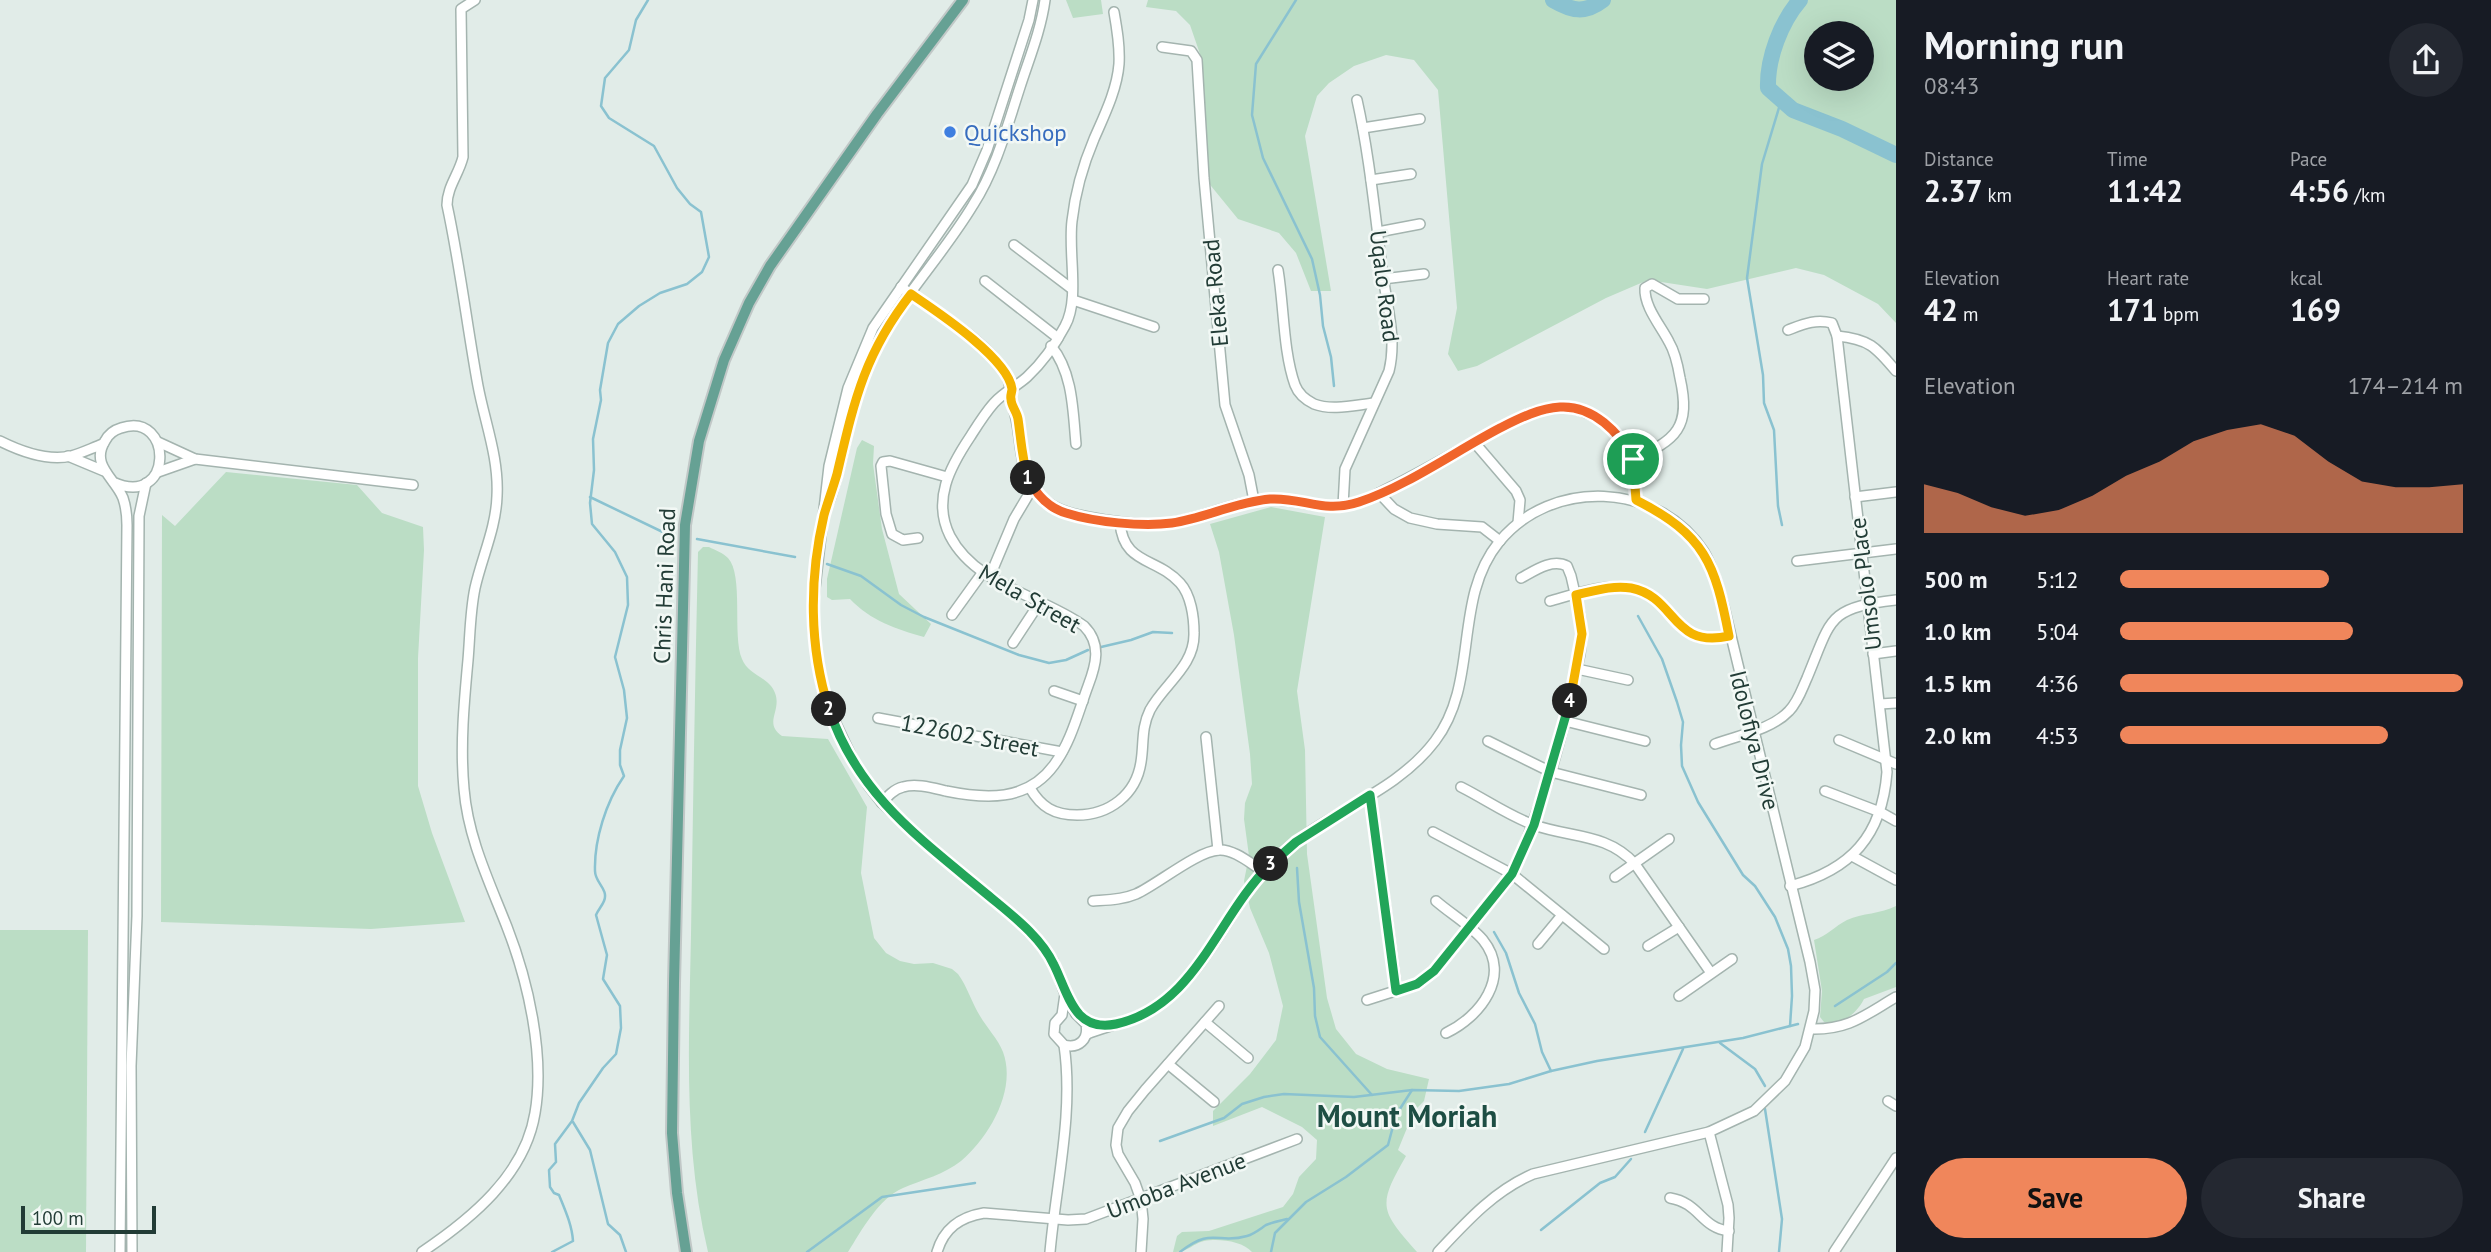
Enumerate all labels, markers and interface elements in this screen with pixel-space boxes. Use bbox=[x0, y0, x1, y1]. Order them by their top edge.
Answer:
text: Morning run bbox=[1924, 20, 2124, 69]
map controls bbox=[1804, 21, 1874, 91]
button: layers bbox=[1804, 21, 1874, 91]
button: share bbox=[2389, 23, 2463, 97]
text: 08:43 bbox=[1924, 71, 1979, 100]
place label: Quickshop bbox=[964, 118, 1067, 147]
marker: Quickshop bbox=[942, 124, 958, 140]
text: Distance bbox=[1924, 147, 1994, 171]
text: Time bbox=[2107, 147, 2148, 171]
text: Pace bbox=[2290, 147, 2327, 171]
text: 2.37 bbox=[1924, 171, 1982, 210]
text: 11:42 bbox=[2107, 171, 2183, 210]
text: 4:56 bbox=[2290, 171, 2349, 210]
text: km bbox=[1982, 183, 2012, 207]
text: /km bbox=[2349, 183, 2385, 207]
street label: Uqalo Road bbox=[1364, 228, 1406, 344]
street label: Eleka Road bbox=[1196, 238, 1234, 348]
text: Elevation bbox=[1924, 266, 2000, 290]
text: Heart rate bbox=[2107, 266, 2189, 290]
text: kcal bbox=[2290, 266, 2322, 290]
text: 42 bbox=[1924, 290, 1958, 329]
text: 171 bbox=[2107, 290, 2158, 329]
text: 169 bbox=[2290, 290, 2341, 329]
text: m bbox=[1958, 302, 1979, 326]
text: bpm bbox=[2158, 302, 2199, 326]
text: Elevation bbox=[1924, 371, 2016, 400]
text: 174–214 m bbox=[2348, 371, 2463, 400]
pin bbox=[1603, 429, 1663, 489]
icon: arrive bbox=[1614, 440, 1652, 478]
pin: 1 bbox=[1010, 461, 1046, 496]
text: 1 bbox=[1022, 465, 1033, 489]
street label: Chris Hani Road bbox=[647, 508, 681, 664]
street label: Umsolo Place bbox=[1842, 516, 1888, 652]
street label: Mela Street bbox=[974, 557, 1086, 639]
text: 500 m bbox=[1924, 565, 1987, 594]
text: 5:12 bbox=[2036, 565, 2079, 594]
text: 1.0 km bbox=[1924, 617, 1991, 646]
text: 5:04 bbox=[2036, 617, 2079, 646]
street label: Idolofiya Drive bbox=[1724, 667, 1786, 813]
text: 1.5 km bbox=[1924, 669, 1991, 698]
text: 4:36 bbox=[2036, 669, 2079, 698]
pin: 4 bbox=[1552, 684, 1588, 718]
text: 4 bbox=[1564, 688, 1575, 712]
pin: 2 bbox=[812, 692, 846, 726]
text: 2 bbox=[823, 696, 834, 720]
street label: 122602 Street bbox=[898, 707, 1042, 763]
text: 2.0 km bbox=[1924, 721, 1991, 750]
text: 4:53 bbox=[2036, 721, 2079, 750]
pin: 3 bbox=[1254, 846, 1288, 882]
text: 3 bbox=[1265, 851, 1276, 875]
district label: Mount Moriah bbox=[1317, 1096, 1497, 1135]
street label: Umoba Avenue bbox=[1102, 1145, 1250, 1225]
button: Save bbox=[1924, 1158, 2187, 1238]
button: Share bbox=[2201, 1158, 2463, 1238]
scale bar bbox=[21, 1203, 156, 1235]
text: 100 m bbox=[32, 1206, 84, 1230]

